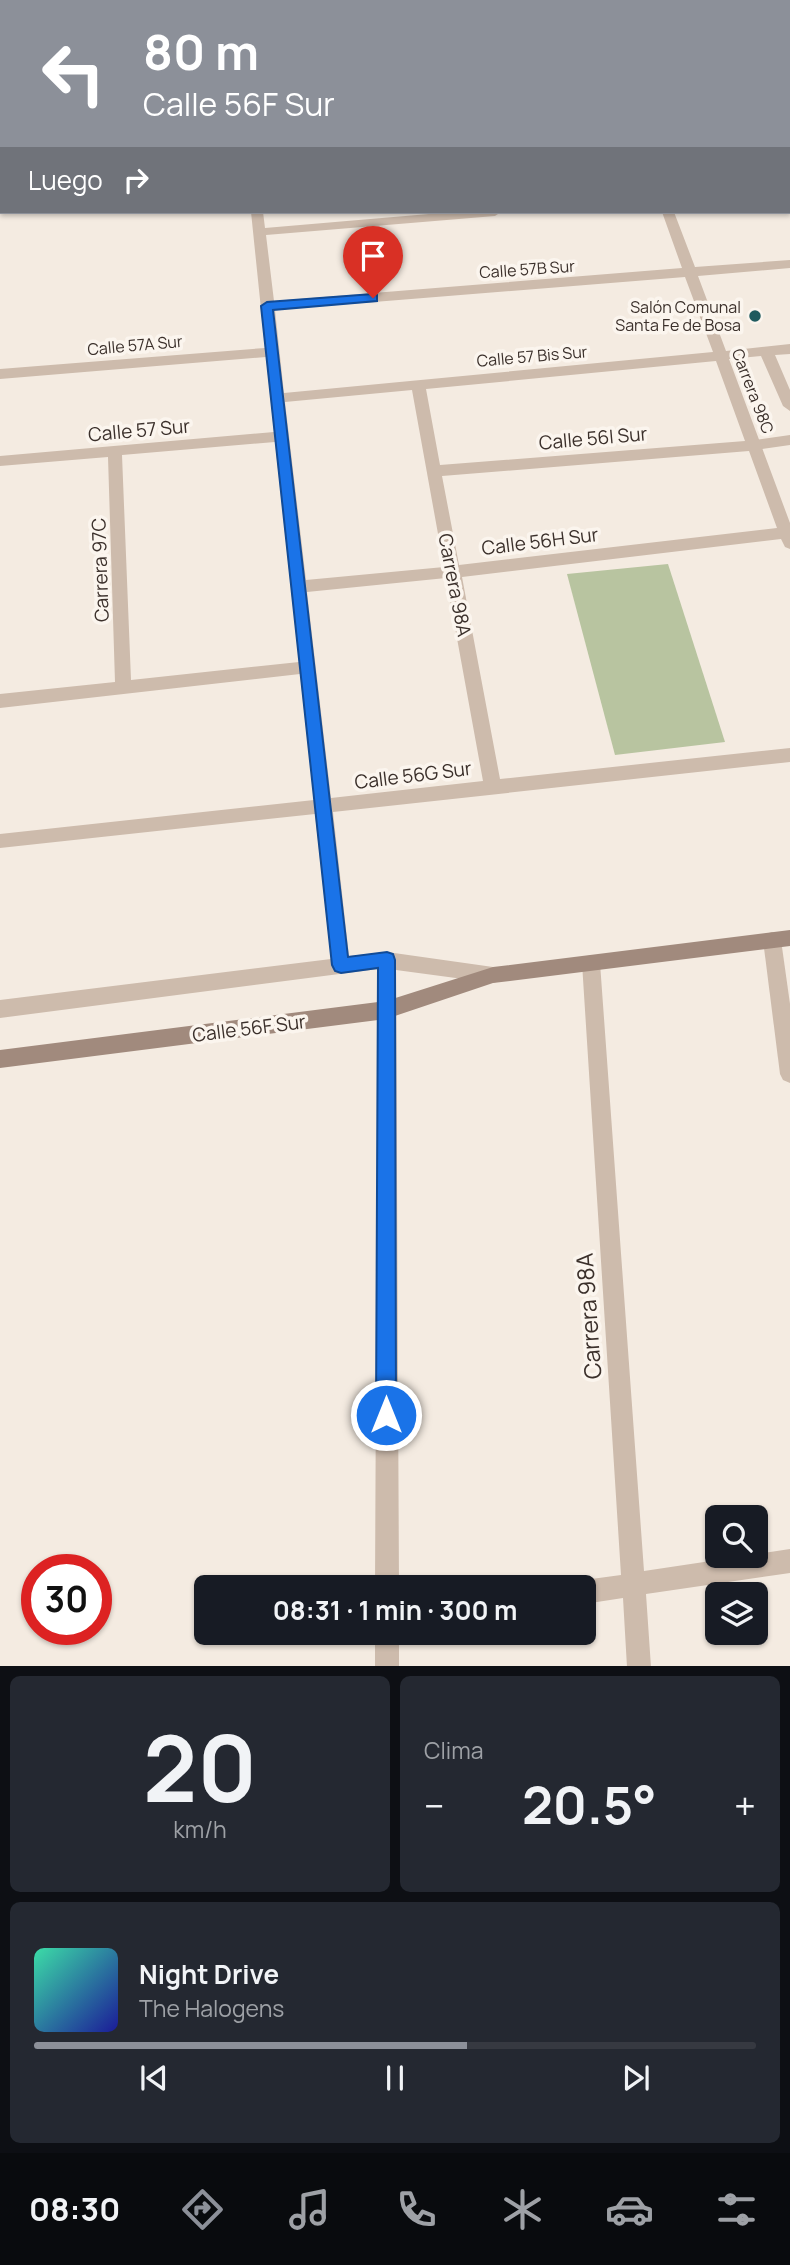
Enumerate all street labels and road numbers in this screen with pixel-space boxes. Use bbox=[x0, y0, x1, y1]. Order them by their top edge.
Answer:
street label: Calle 57B Sur bbox=[478, 255, 576, 283]
street label: Calle 57A Sur bbox=[86, 330, 184, 360]
street label: Calle 57 Bis Sur bbox=[476, 340, 589, 372]
street label: Carrera 98C bbox=[727, 345, 779, 437]
street label: Calle 57 Sur bbox=[87, 413, 191, 447]
street label: Calle 56I Sur bbox=[538, 420, 648, 456]
street label: Carrera 97C bbox=[85, 517, 115, 623]
street label: Calle 56H Sur bbox=[480, 521, 600, 561]
street label: Carrera 98A bbox=[432, 531, 478, 639]
street label: Calle 56G Sur bbox=[353, 755, 473, 795]
street label: Calle 56F Sur bbox=[191, 1008, 307, 1048]
street label: Carrera 98A bbox=[568, 1251, 608, 1380]

